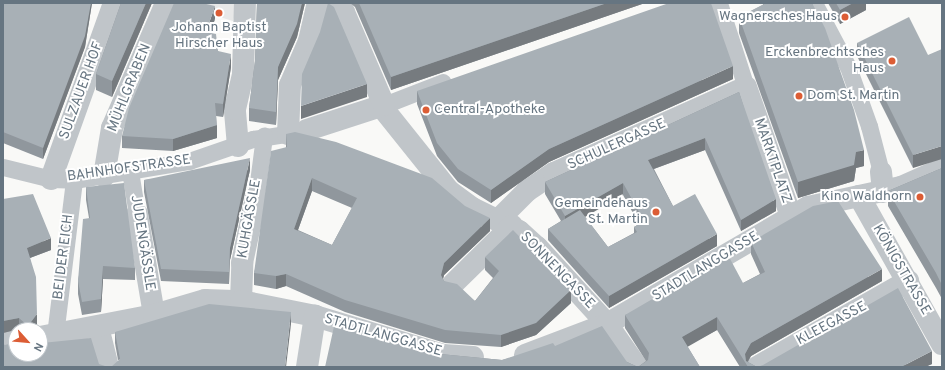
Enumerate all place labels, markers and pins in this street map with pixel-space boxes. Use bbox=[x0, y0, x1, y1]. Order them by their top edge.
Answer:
marker: Johann Baptist Hirscher Haus bbox=[214, 8, 224, 18]
place label: Wagnersches Haus bbox=[719, 9, 837, 25]
marker: Wagnersches Haus bbox=[840, 12, 850, 22]
place label: Johann Baptist Hirscher Haus bbox=[171, 20, 267, 52]
place label: Erckenbrechtsches Haus bbox=[765, 45, 884, 78]
marker: Erckenbrechtsches Haus bbox=[887, 56, 897, 66]
place label: Dom St. Martin bbox=[807, 88, 899, 104]
marker: Dom St. Martin bbox=[794, 91, 804, 101]
place label: Central-Apotheke bbox=[434, 102, 545, 118]
marker: Central-Apotheke bbox=[421, 105, 431, 115]
place label: Kino Waldhorn bbox=[821, 189, 912, 205]
marker: Kino Waldhorn bbox=[915, 192, 925, 202]
place label: Gemeindehaus St. Martin bbox=[554, 196, 648, 228]
marker: Gemeindehaus St. Martin bbox=[651, 207, 661, 217]

